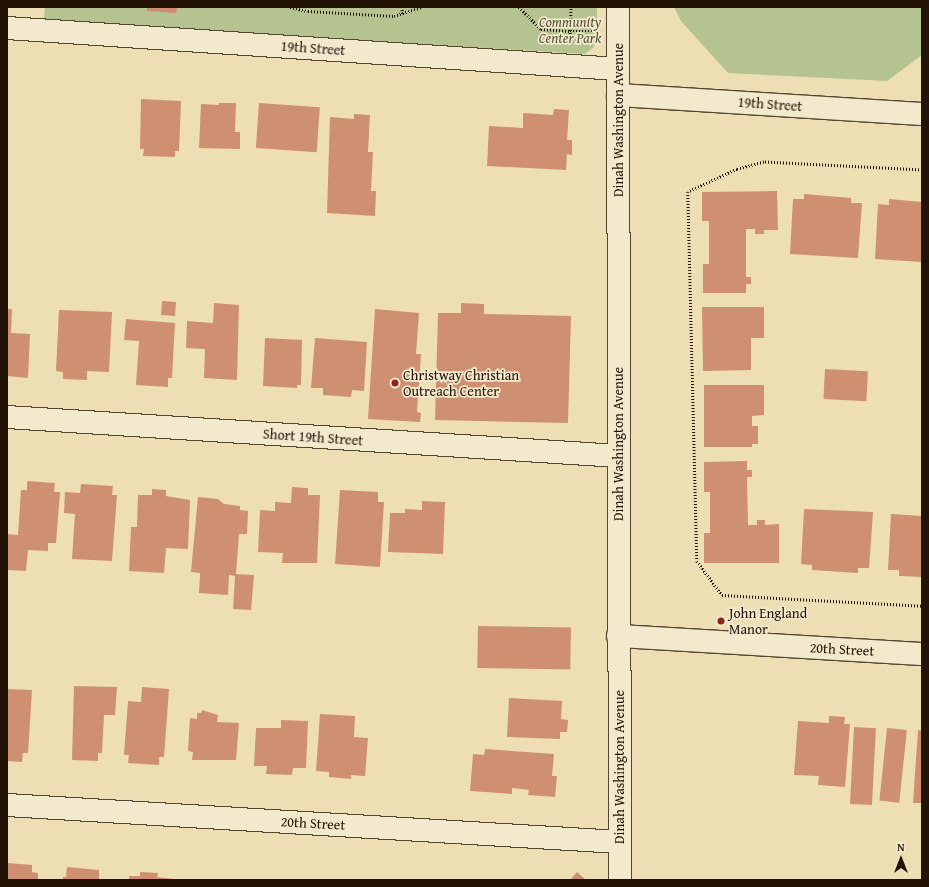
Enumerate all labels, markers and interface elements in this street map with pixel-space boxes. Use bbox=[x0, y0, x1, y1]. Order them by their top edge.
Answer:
park label: Community Center Park bbox=[539, 14, 601, 46]
street label: 19th Street bbox=[280, 37, 346, 59]
street label: Dinah Washington Avenue bbox=[610, 43, 626, 197]
street label: 19th Street bbox=[737, 93, 803, 115]
place label: Christway Christian Outreach Center bbox=[403, 367, 519, 400]
street label: Dinah Washington Avenue bbox=[610, 367, 626, 521]
marker: Christway Christian Outreach Center bbox=[390, 378, 400, 388]
street label: Short 19th Street bbox=[262, 425, 364, 449]
place label: John England Manor bbox=[729, 605, 807, 638]
marker: John England Manor bbox=[716, 616, 726, 626]
street label: 20th Street bbox=[809, 639, 875, 659]
street label: Dinah Washington Avenue bbox=[611, 690, 627, 844]
street label: 20th Street bbox=[280, 813, 346, 833]
north arrow bbox=[881, 839, 921, 879]
text: N bbox=[897, 839, 905, 855]

